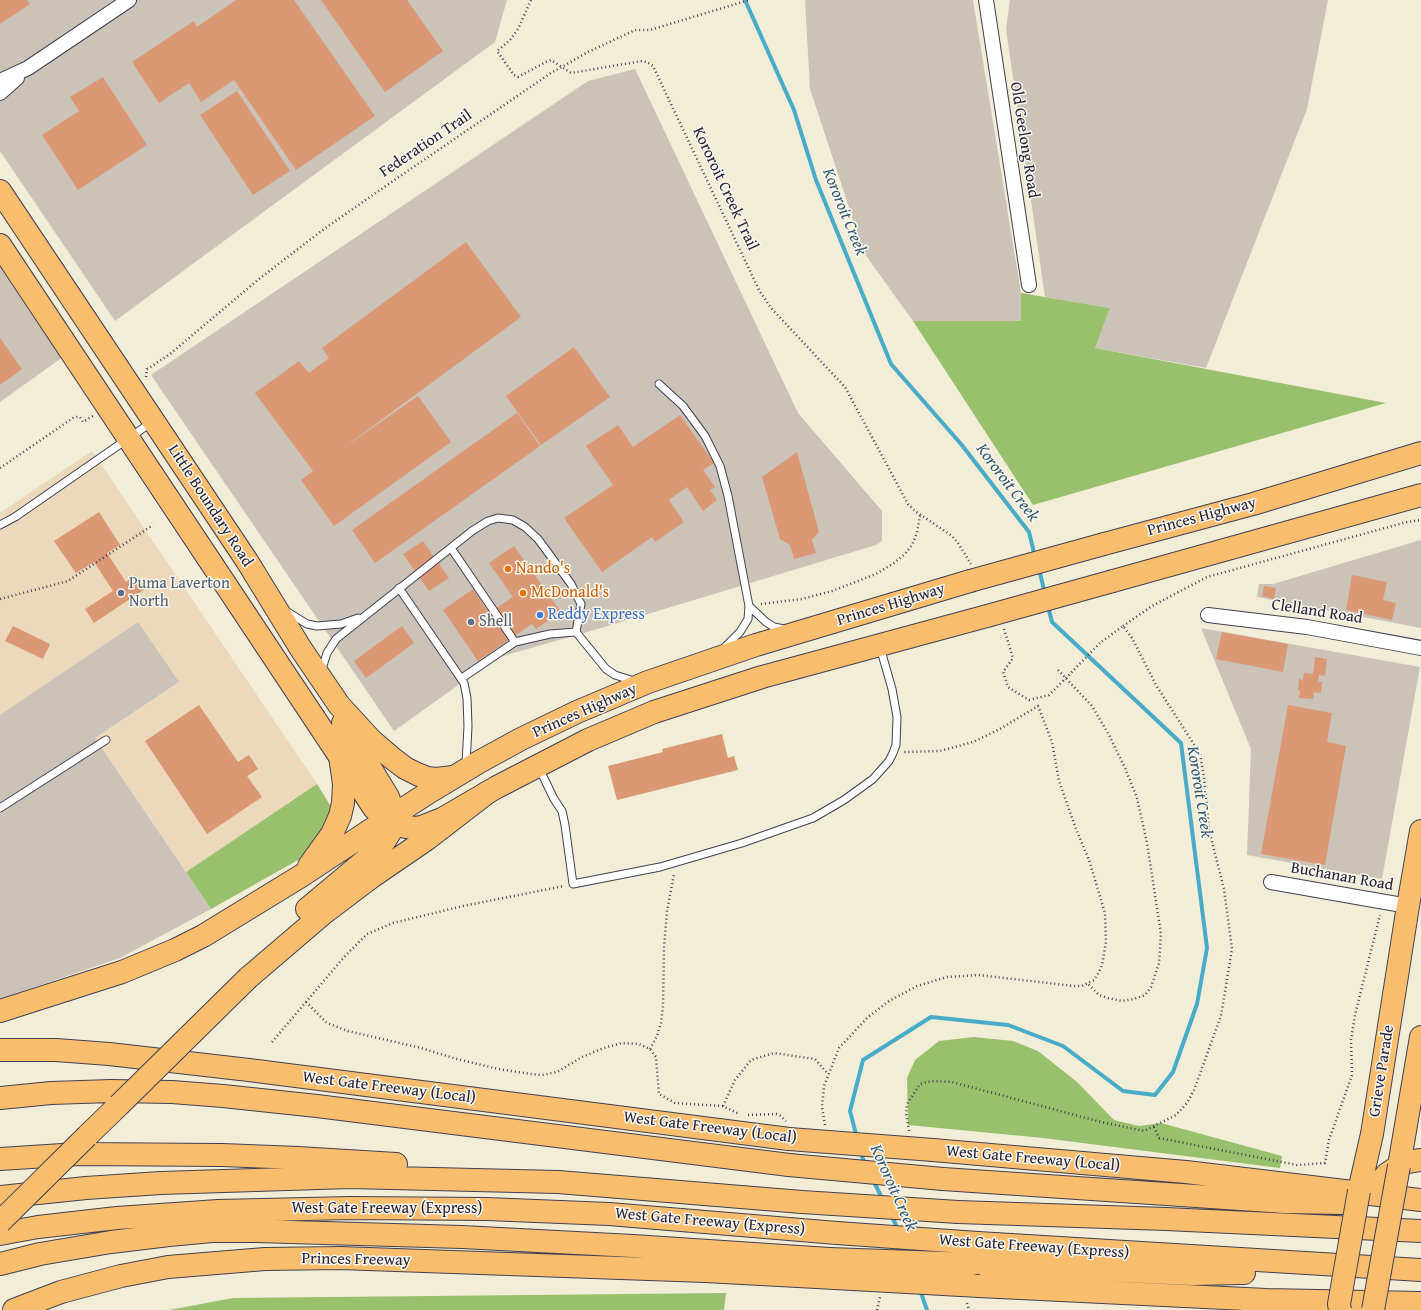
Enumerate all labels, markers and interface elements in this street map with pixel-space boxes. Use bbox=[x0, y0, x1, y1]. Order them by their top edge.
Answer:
street label: Old Geelong Road bbox=[1005, 81, 1043, 199]
street label: Federation Trail bbox=[376, 106, 476, 182]
street label: Kororoit Creek Trail bbox=[688, 124, 762, 254]
water label: Kororoit Creek bbox=[817, 165, 871, 259]
water label: Kororoit Creek bbox=[971, 440, 1043, 526]
street label: Little Boundary Road bbox=[163, 441, 257, 571]
street label: Princes Highway bbox=[1145, 493, 1259, 541]
place label: Nando's bbox=[516, 559, 570, 579]
marker: Nando's bbox=[503, 564, 513, 574]
place label: Puma Laverton North bbox=[129, 574, 230, 612]
street label: Princes Highway bbox=[835, 579, 947, 631]
place label: McDonald's bbox=[531, 583, 609, 603]
marker: Puma Laverton North bbox=[116, 588, 126, 598]
marker: McDonald's bbox=[518, 588, 528, 598]
street label: Clelland Road bbox=[1270, 595, 1364, 629]
place label: Reddy Express bbox=[548, 605, 645, 625]
marker: Reddy Express bbox=[535, 610, 545, 620]
place label: Shell bbox=[479, 612, 512, 632]
marker: Shell bbox=[466, 617, 476, 627]
street label: Princes Highway bbox=[530, 679, 640, 743]
water label: Kororoit Creek bbox=[1182, 745, 1216, 839]
street label: Buchanan Road bbox=[1289, 859, 1395, 895]
street label: Grieve Parade bbox=[1365, 1024, 1399, 1118]
street label: West Gate Freeway (Local) bbox=[301, 1068, 477, 1108]
street label: West Gate Freeway (Local) bbox=[622, 1108, 798, 1148]
water label: Kororoit Creek bbox=[865, 1142, 921, 1234]
street label: West Gate Freeway (Local) bbox=[945, 1142, 1121, 1176]
street label: West Gate Freeway (Express) bbox=[292, 1199, 482, 1219]
street label: West Gate Freeway (Express) bbox=[614, 1204, 806, 1240]
street label: West Gate Freeway (Express) bbox=[938, 1231, 1130, 1263]
street label: Princes Freeway bbox=[301, 1249, 411, 1271]

